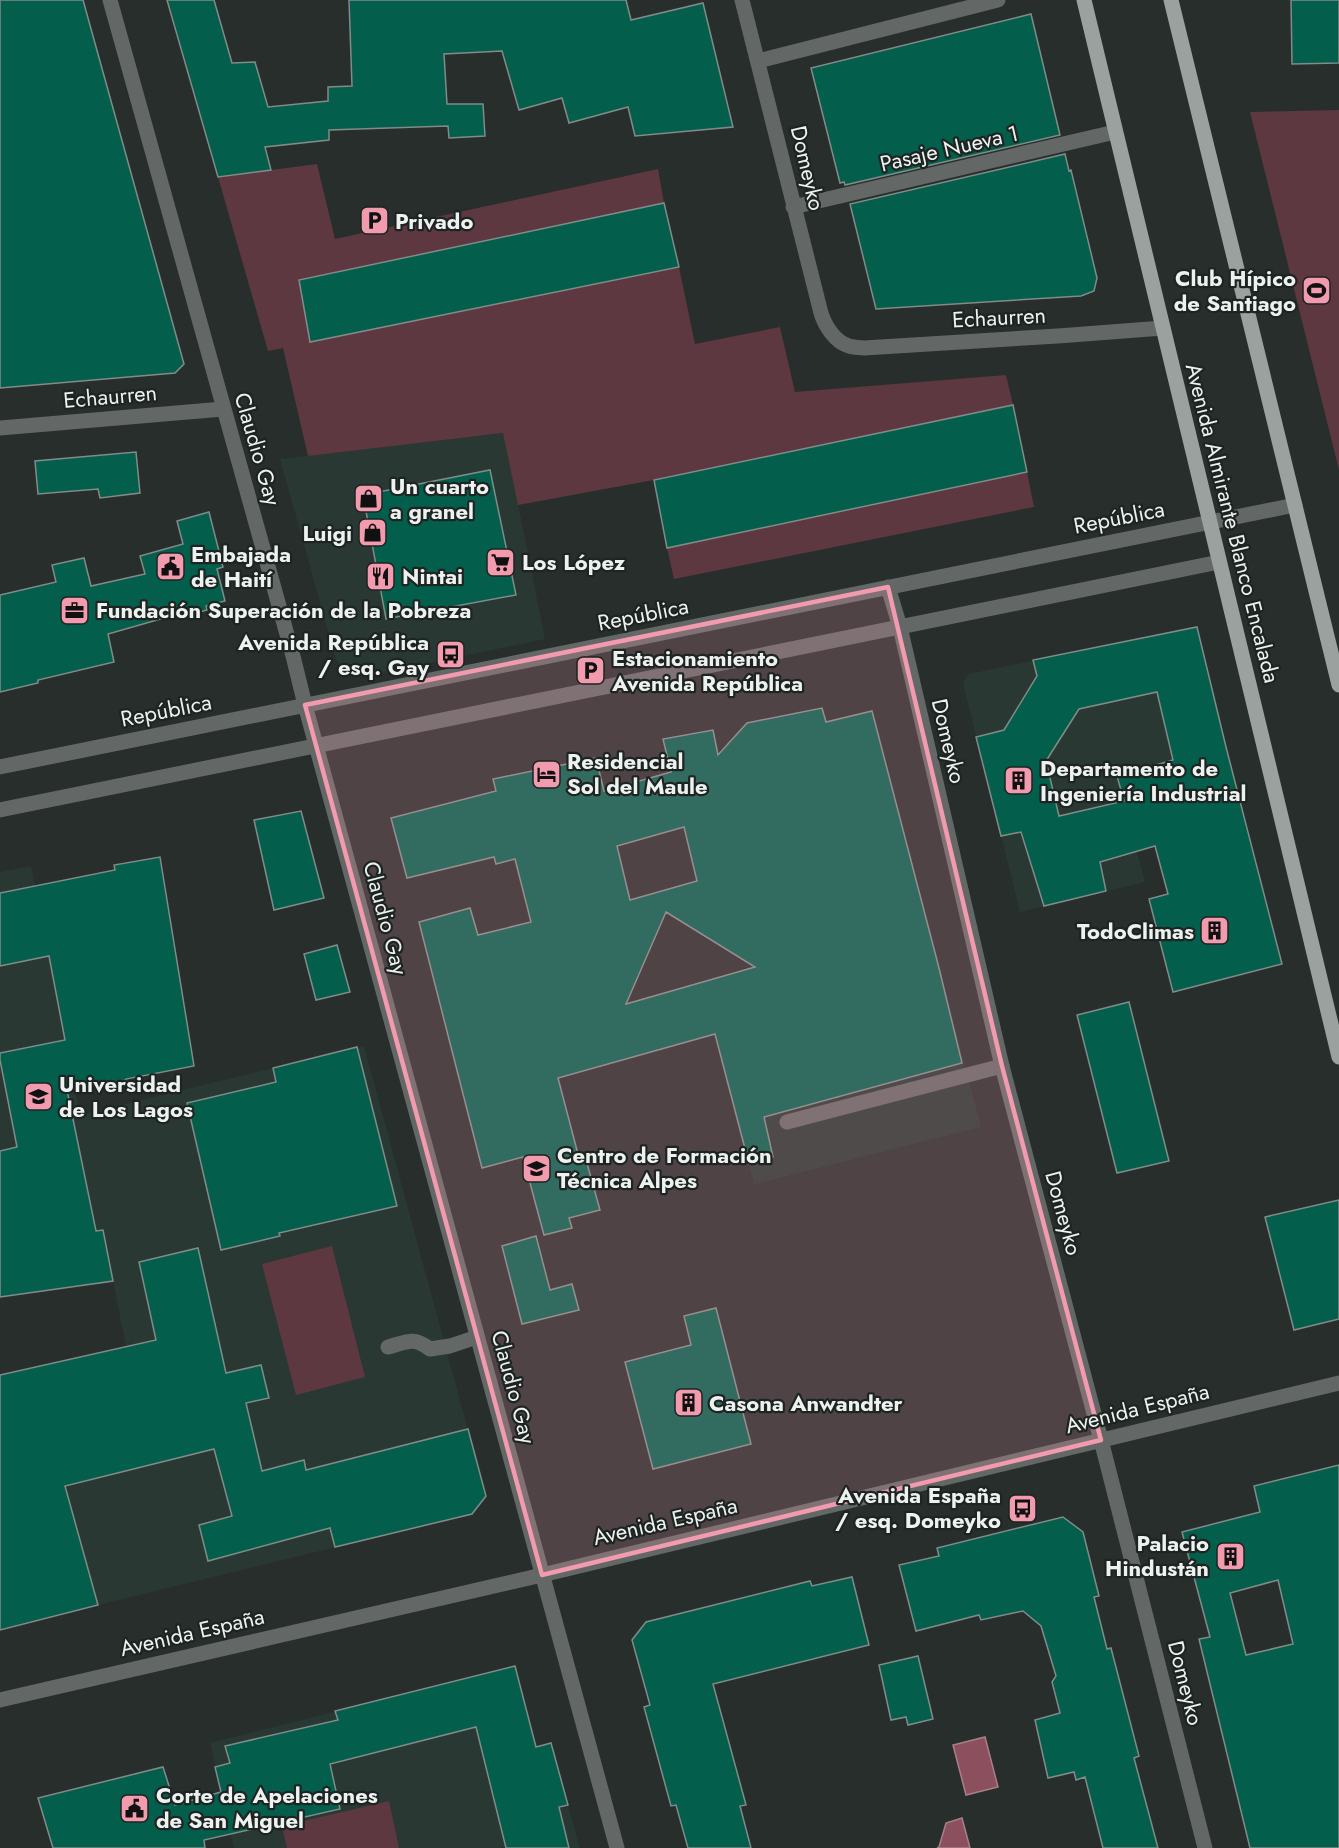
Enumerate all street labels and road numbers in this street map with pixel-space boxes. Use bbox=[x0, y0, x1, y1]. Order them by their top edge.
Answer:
street label: Pasaje Nueva 1 bbox=[877, 117, 1021, 179]
street label: Domeyko bbox=[783, 122, 833, 214]
street label: Echaurren bbox=[951, 299, 1047, 335]
street label: Avenida Almirante Blanco Encalada bbox=[1178, 360, 1288, 686]
street label: Echaurren bbox=[62, 376, 158, 416]
street label: Claudio Gay bbox=[227, 389, 290, 510]
street label: República bbox=[1071, 493, 1167, 541]
street label: República bbox=[595, 590, 691, 638]
street label: República bbox=[118, 686, 214, 734]
street label: Domeyko bbox=[924, 695, 974, 787]
street label: Claudio Gay bbox=[355, 858, 417, 979]
street label: Domeyko bbox=[1037, 1167, 1091, 1259]
street label: Claudio Gay bbox=[483, 1327, 545, 1448]
street label: Avenida España bbox=[1062, 1375, 1212, 1441]
street label: Avenida España bbox=[590, 1489, 740, 1553]
street label: Avenida España bbox=[117, 1600, 267, 1664]
street label: Domeyko bbox=[1160, 1637, 1212, 1729]

